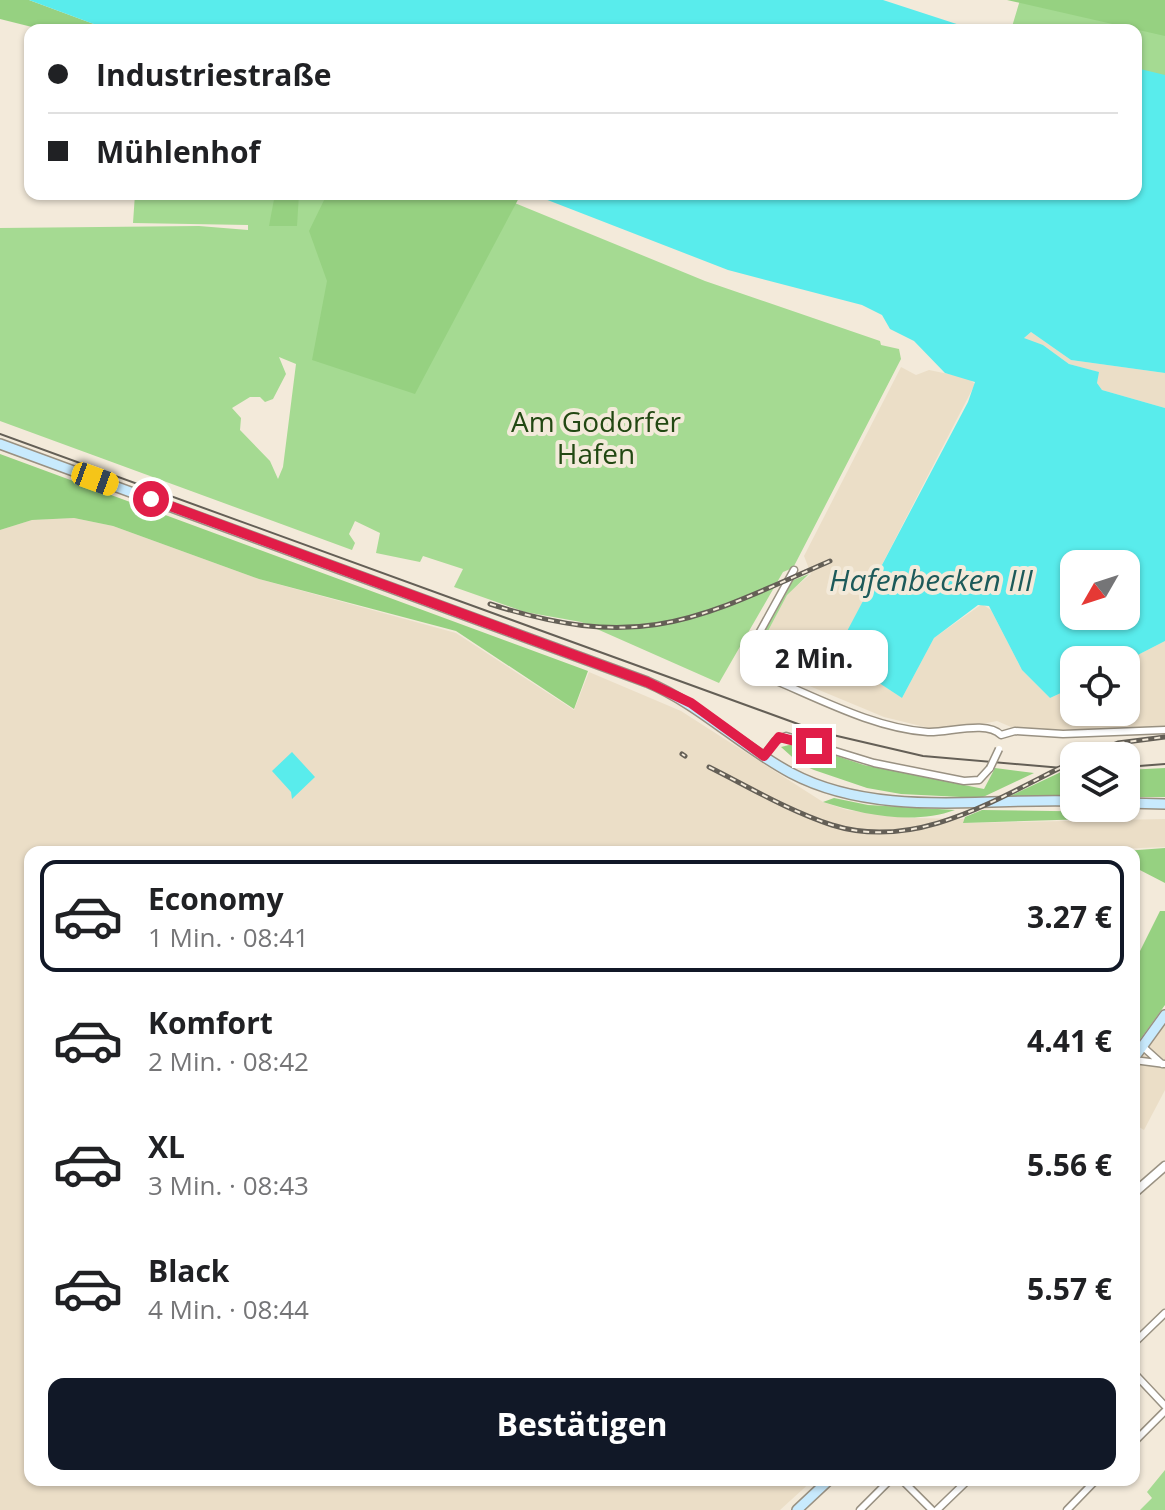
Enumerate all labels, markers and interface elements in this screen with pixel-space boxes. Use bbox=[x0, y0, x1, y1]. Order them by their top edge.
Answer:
text: Industriestraße bbox=[96, 54, 332, 95]
text: Mühlenhof bbox=[96, 131, 260, 172]
park label: Am Godorfer Hafen bbox=[511, 402, 682, 472]
car bbox=[68, 460, 122, 498]
route start bbox=[133, 481, 169, 517]
north arrow bbox=[1060, 550, 1140, 630]
map controls bbox=[1060, 550, 1140, 822]
water label: Hafenbecken III bbox=[829, 559, 1034, 600]
callout: 2 Min. bbox=[740, 630, 888, 686]
text: 2 Min. bbox=[775, 640, 853, 676]
button: locate bbox=[1060, 646, 1140, 726]
route end bbox=[796, 728, 832, 764]
button: layers bbox=[1060, 742, 1140, 822]
text: Economy bbox=[148, 878, 284, 919]
icon: car bbox=[52, 880, 124, 952]
text: 3.27 € bbox=[1027, 896, 1112, 937]
text: 1 Min. · 08:41 bbox=[148, 919, 309, 955]
text: Komfort bbox=[148, 1002, 273, 1043]
icon: car bbox=[52, 1004, 124, 1076]
text: 4.41 € bbox=[1027, 1020, 1112, 1061]
text: 2 Min. · 08:42 bbox=[148, 1043, 309, 1079]
text: XL bbox=[148, 1126, 185, 1167]
icon: car bbox=[52, 1128, 124, 1200]
text: 5.56 € bbox=[1027, 1144, 1112, 1185]
text: 3 Min. · 08:43 bbox=[148, 1167, 309, 1203]
text: Black bbox=[148, 1250, 229, 1291]
icon: car bbox=[52, 1252, 124, 1324]
text: 5.57 € bbox=[1027, 1268, 1112, 1309]
text: 4 Min. · 08:44 bbox=[148, 1291, 309, 1327]
button: Bestätigen bbox=[48, 1378, 1116, 1470]

